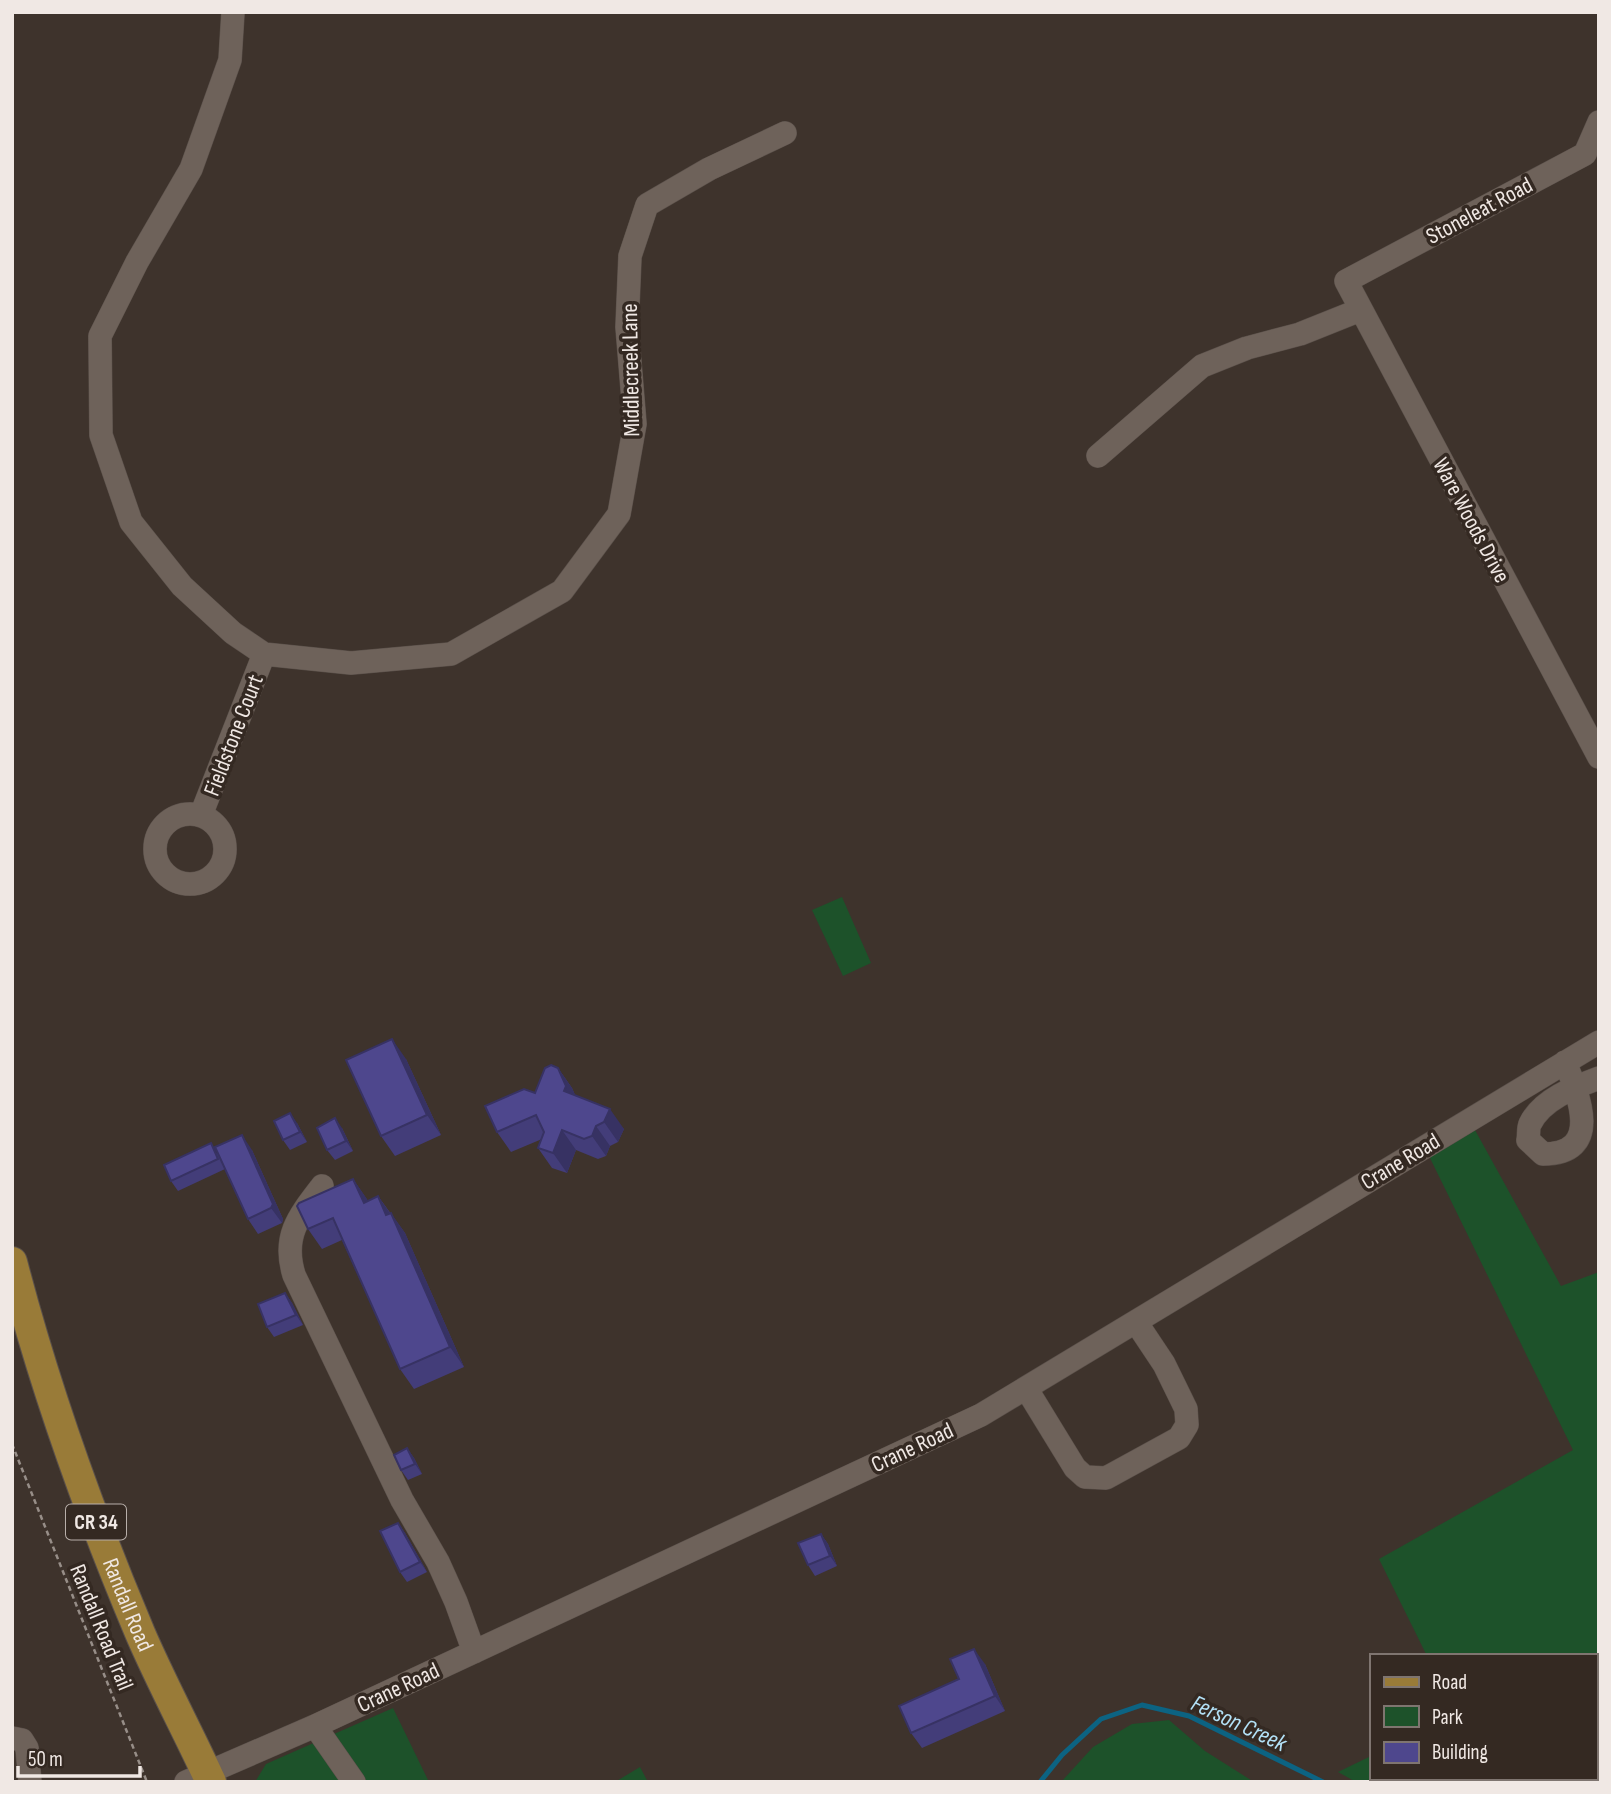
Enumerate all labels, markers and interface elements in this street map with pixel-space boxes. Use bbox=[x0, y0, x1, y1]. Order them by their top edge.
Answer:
street label: Stoneleat Road bbox=[1421, 171, 1538, 251]
street label: Middlecreek Lane bbox=[616, 303, 646, 437]
street label: Ware Woods Drive bbox=[1426, 453, 1516, 588]
street label: Fieldstone Court bbox=[198, 671, 270, 800]
street label: Crane Road bbox=[1356, 1127, 1445, 1196]
street label: Crane Road bbox=[867, 1417, 958, 1479]
road number: CR 34 bbox=[66, 1504, 126, 1540]
street label: Randall Road bbox=[96, 1554, 159, 1656]
street label: Randall Road Trail bbox=[63, 1560, 139, 1694]
legend bbox=[1370, 1654, 1597, 1780]
street label: Crane Road bbox=[353, 1657, 444, 1719]
text: Road bbox=[1432, 1670, 1467, 1695]
water label: Ferson Creek bbox=[1186, 1689, 1292, 1759]
text: Park bbox=[1432, 1705, 1463, 1730]
scale bar bbox=[18, 1734, 140, 1778]
text: Building bbox=[1432, 1740, 1488, 1765]
text: 50 m bbox=[28, 1747, 63, 1772]

